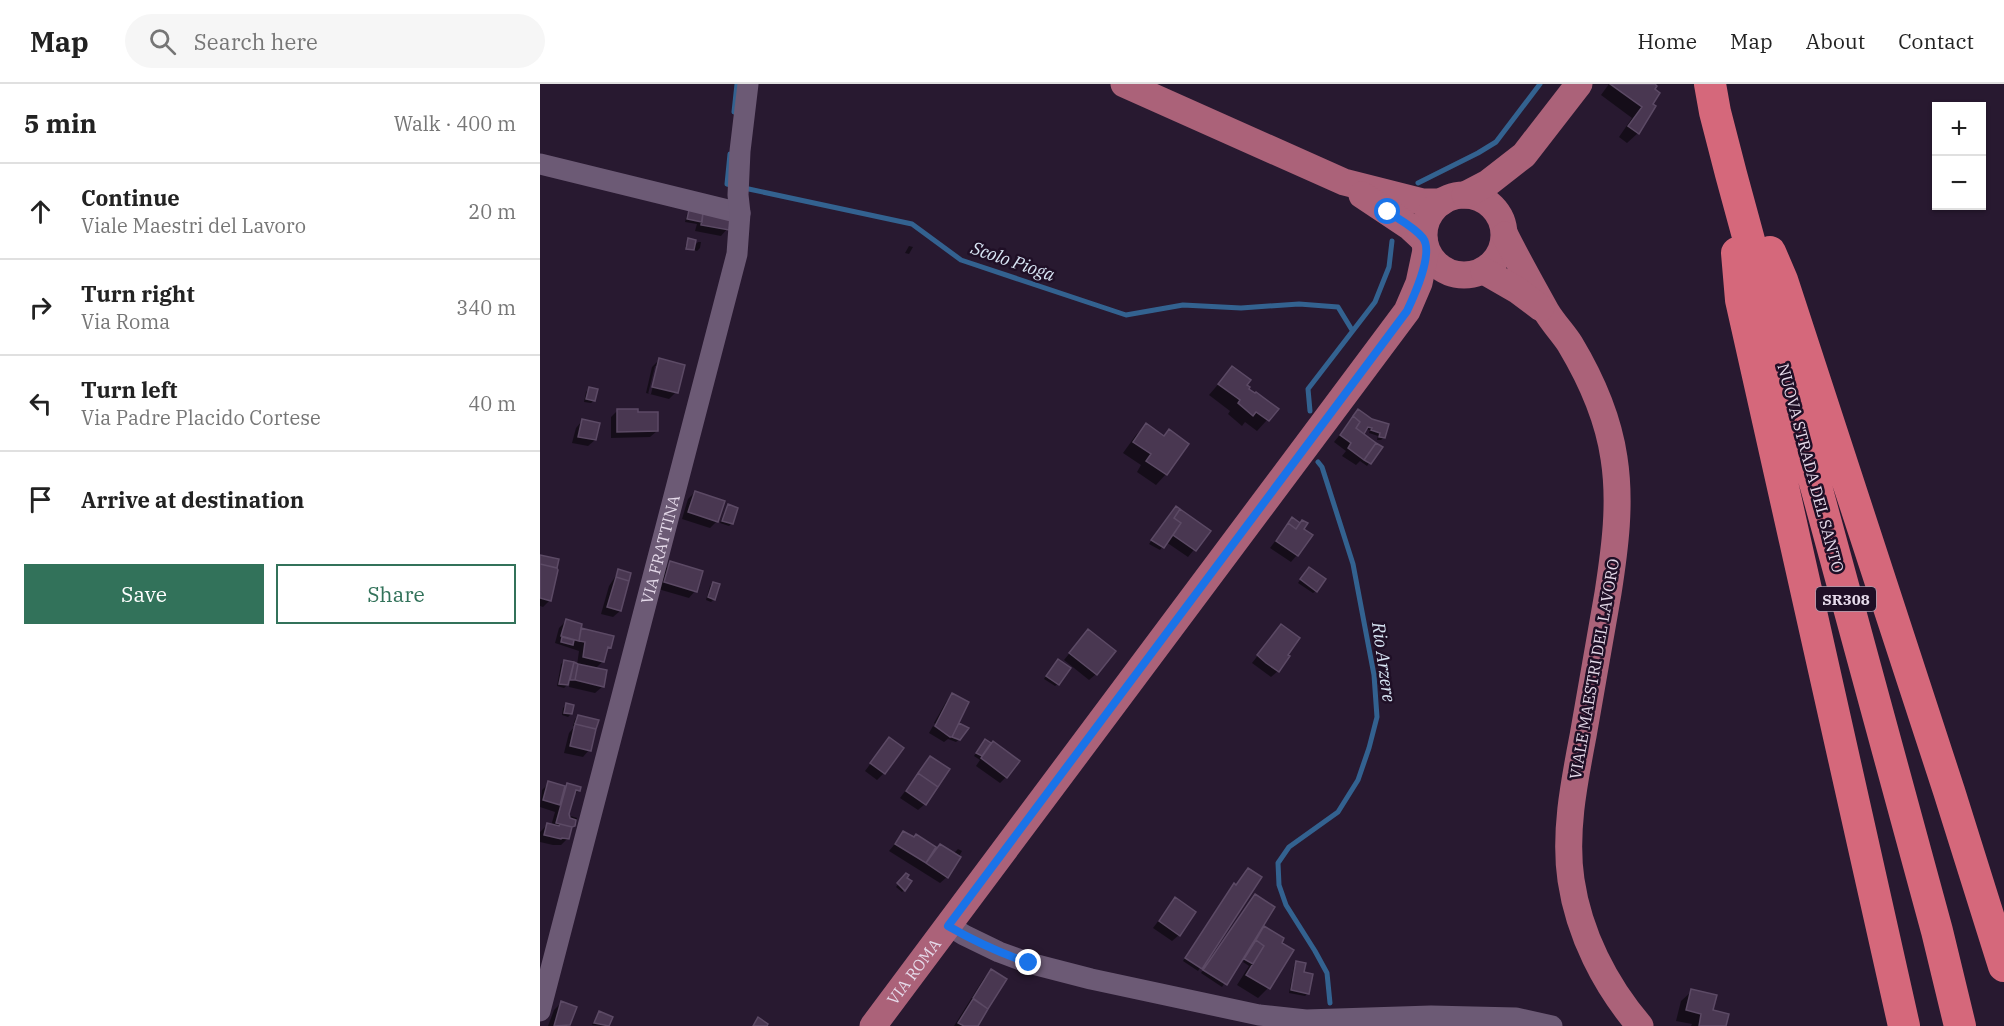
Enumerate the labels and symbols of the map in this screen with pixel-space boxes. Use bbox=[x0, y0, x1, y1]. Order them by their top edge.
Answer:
route start bbox=[1374, 198, 1400, 224]
water label: Scolo Pioga bbox=[967, 236, 1058, 286]
street label: NUOVA STRADA DEL SANTO bbox=[1773, 361, 1849, 575]
street label: VIA FRATTINA bbox=[636, 493, 684, 606]
street label: VIALE MAESTRI DEL LAVORO bbox=[1565, 557, 1623, 781]
road number: SR308 bbox=[1816, 587, 1876, 611]
water label: Rio Arzere bbox=[1367, 620, 1401, 703]
street label: VIA ROMA bbox=[882, 934, 945, 1009]
route end bbox=[1015, 949, 1041, 975]

